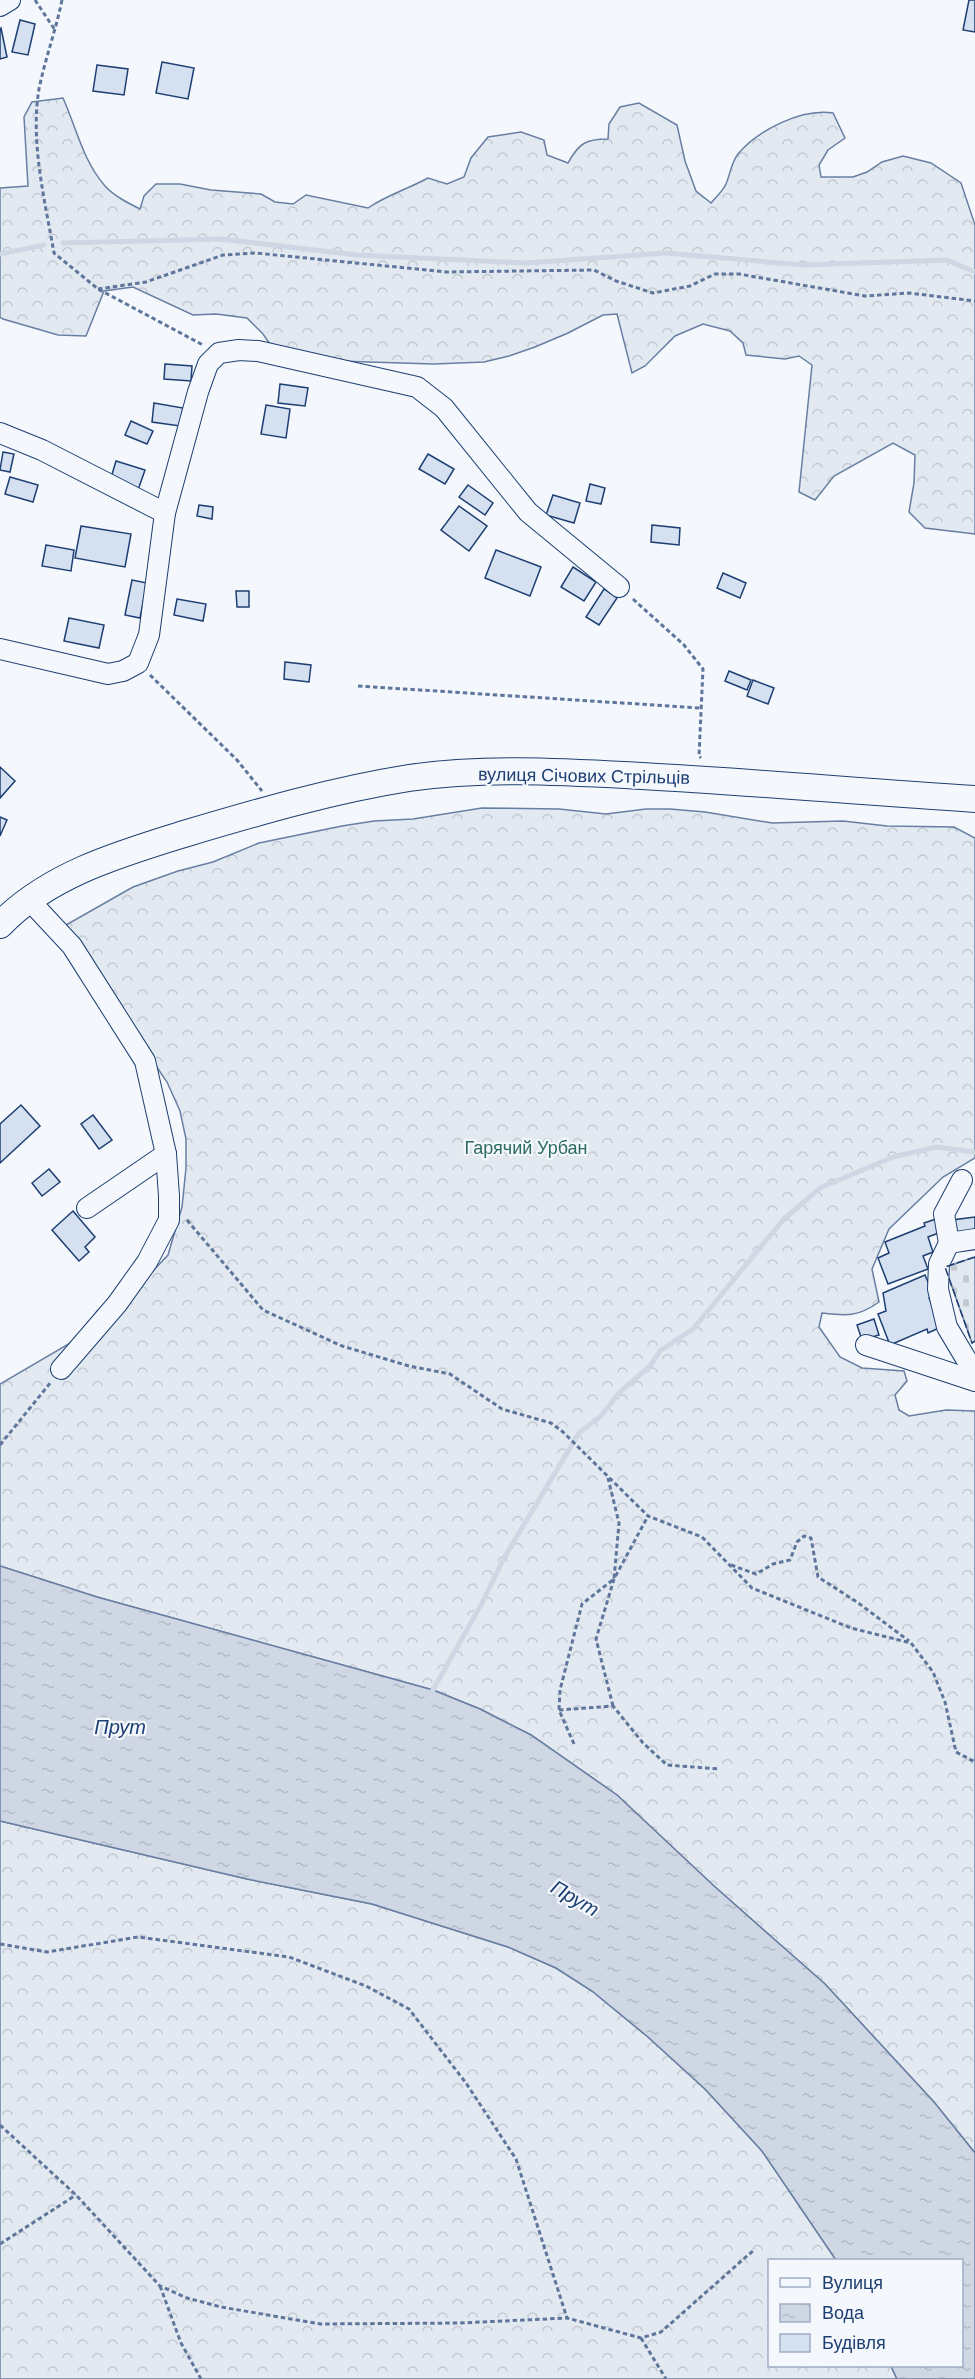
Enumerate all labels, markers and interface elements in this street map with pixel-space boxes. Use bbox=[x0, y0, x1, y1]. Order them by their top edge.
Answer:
street label: вулиця Січових Стрільців bbox=[478, 762, 690, 790]
park label: Гарячий Урбан bbox=[464, 1136, 588, 1160]
water label: Прут bbox=[94, 1714, 146, 1740]
water label: Прут bbox=[546, 1874, 604, 1922]
legend bbox=[768, 2259, 963, 2367]
text: Вулиця bbox=[822, 2271, 883, 2295]
text: Вода bbox=[822, 2301, 865, 2325]
text: Будівля bbox=[822, 2331, 886, 2355]

